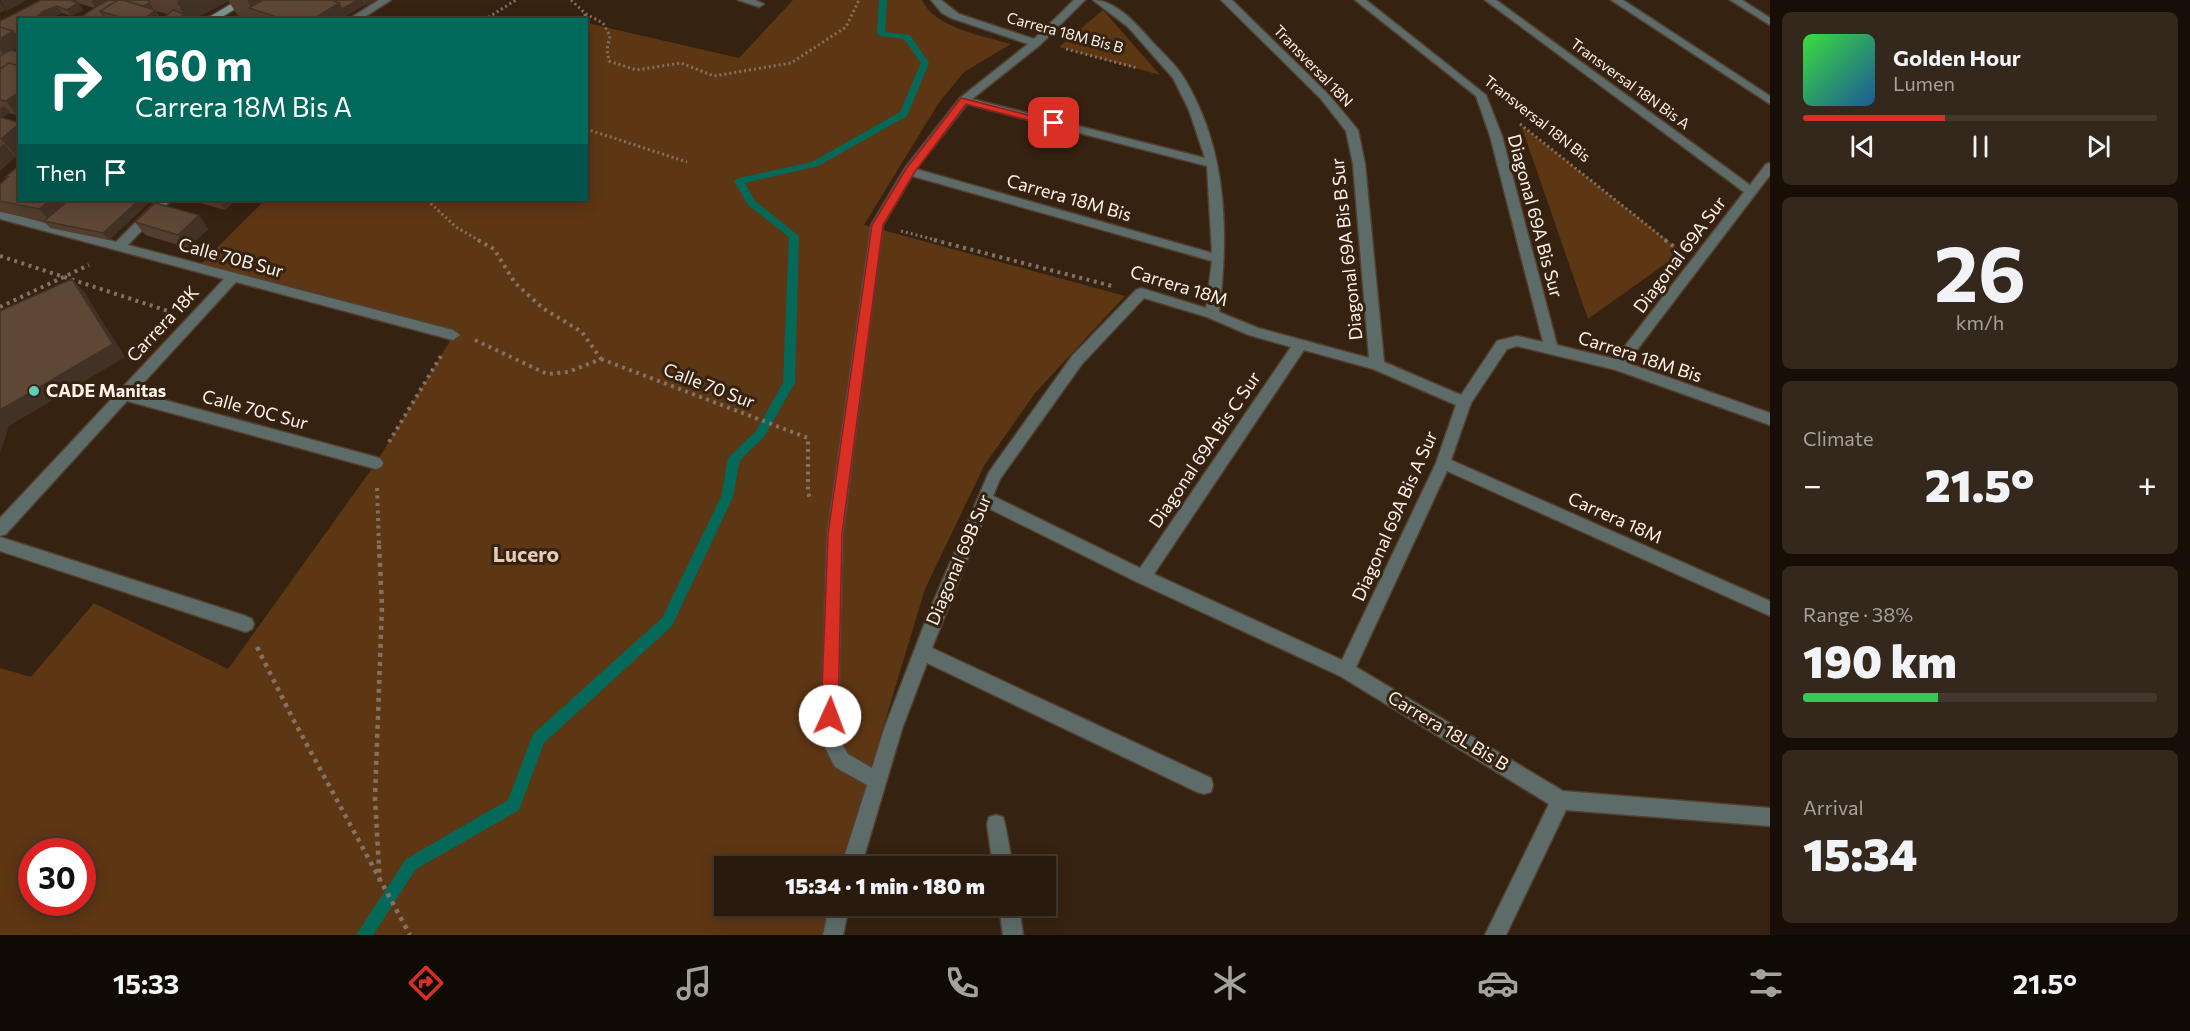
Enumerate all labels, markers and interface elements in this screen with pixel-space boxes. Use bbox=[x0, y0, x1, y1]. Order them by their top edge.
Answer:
street label: Carrera 18M Bis B bbox=[1005, 8, 1126, 56]
street label: Transversal 18N bbox=[1270, 21, 1357, 110]
street label: Transversal 18N Bis A bbox=[1567, 34, 1694, 133]
text: 160 m bbox=[135, 38, 253, 90]
icon: right bbox=[36, 42, 114, 120]
text: Golden Hour bbox=[1893, 44, 2021, 71]
street label: Transversal 18N Bis bbox=[1481, 71, 1594, 165]
text: Lumen bbox=[1893, 71, 1955, 95]
text: Carrera 18M Bis A bbox=[135, 90, 352, 123]
pin bbox=[1028, 97, 1079, 148]
icon: arrive bbox=[1037, 106, 1070, 139]
icon: previous bbox=[1846, 130, 1879, 163]
icon: pause bbox=[1964, 130, 1997, 163]
icon: next bbox=[2082, 130, 2115, 163]
street label: Diagonal 69A Bis Sur bbox=[1504, 132, 1568, 300]
icon: arrive bbox=[99, 156, 132, 189]
street label: Diagonal 69A Bis B Sur bbox=[1325, 157, 1367, 341]
text: Then bbox=[36, 159, 87, 186]
street label: Carrera 18M Bis bbox=[1004, 169, 1134, 225]
street label: Diagonal 69A Sur bbox=[1628, 192, 1730, 317]
text: 26 bbox=[1934, 223, 2026, 318]
street label: Calle 70B Sur bbox=[176, 232, 286, 282]
street label: Carrera 18M bbox=[1128, 260, 1231, 310]
street label: Carrera 18K bbox=[122, 281, 203, 366]
text: km/h bbox=[1956, 310, 2004, 334]
street label: Carrera 18M Bis bbox=[1576, 326, 1705, 386]
street label: Calle 70 Sur bbox=[660, 358, 758, 413]
street label: Diagonal 69A Bis C Sur bbox=[1144, 367, 1265, 532]
place label: CADE Manitas bbox=[46, 379, 166, 401]
marker: CADE Manitas bbox=[27, 384, 41, 398]
street label: Calle 70C Sur bbox=[200, 384, 311, 434]
text: Climate bbox=[1803, 426, 1873, 450]
street label: Diagonal 69A Bis A Sur bbox=[1347, 427, 1442, 604]
text: 21.5° bbox=[1925, 456, 2035, 511]
text: − bbox=[1803, 463, 1822, 504]
text: + bbox=[2138, 463, 2157, 504]
street label: Carrera 18M bbox=[1565, 486, 1666, 548]
street label: Diagonal 69B Sur bbox=[921, 491, 996, 628]
district label: Lucero bbox=[493, 541, 559, 566]
text: Range · 38% bbox=[1803, 602, 1913, 626]
text: 190 km bbox=[1803, 632, 1957, 687]
position arrow bbox=[798, 684, 862, 748]
street label: Carrera 18L Bis B bbox=[1384, 685, 1513, 775]
text: Arrival bbox=[1803, 795, 1864, 819]
text: 15:34 bbox=[1803, 825, 1918, 880]
speed limit sign: 30 bbox=[18, 838, 96, 916]
text: 15:34 · 1 min · 180 m bbox=[785, 872, 985, 899]
icon: directions bbox=[405, 962, 447, 1004]
icon: music bbox=[673, 962, 715, 1004]
icon: phone bbox=[941, 962, 983, 1004]
icon: climate bbox=[1209, 962, 1251, 1004]
icon: car bbox=[1477, 962, 1519, 1004]
icon: filters bbox=[1745, 962, 1787, 1004]
text: 15:33 bbox=[113, 967, 179, 1000]
text: 21.5° bbox=[2013, 967, 2077, 1000]

